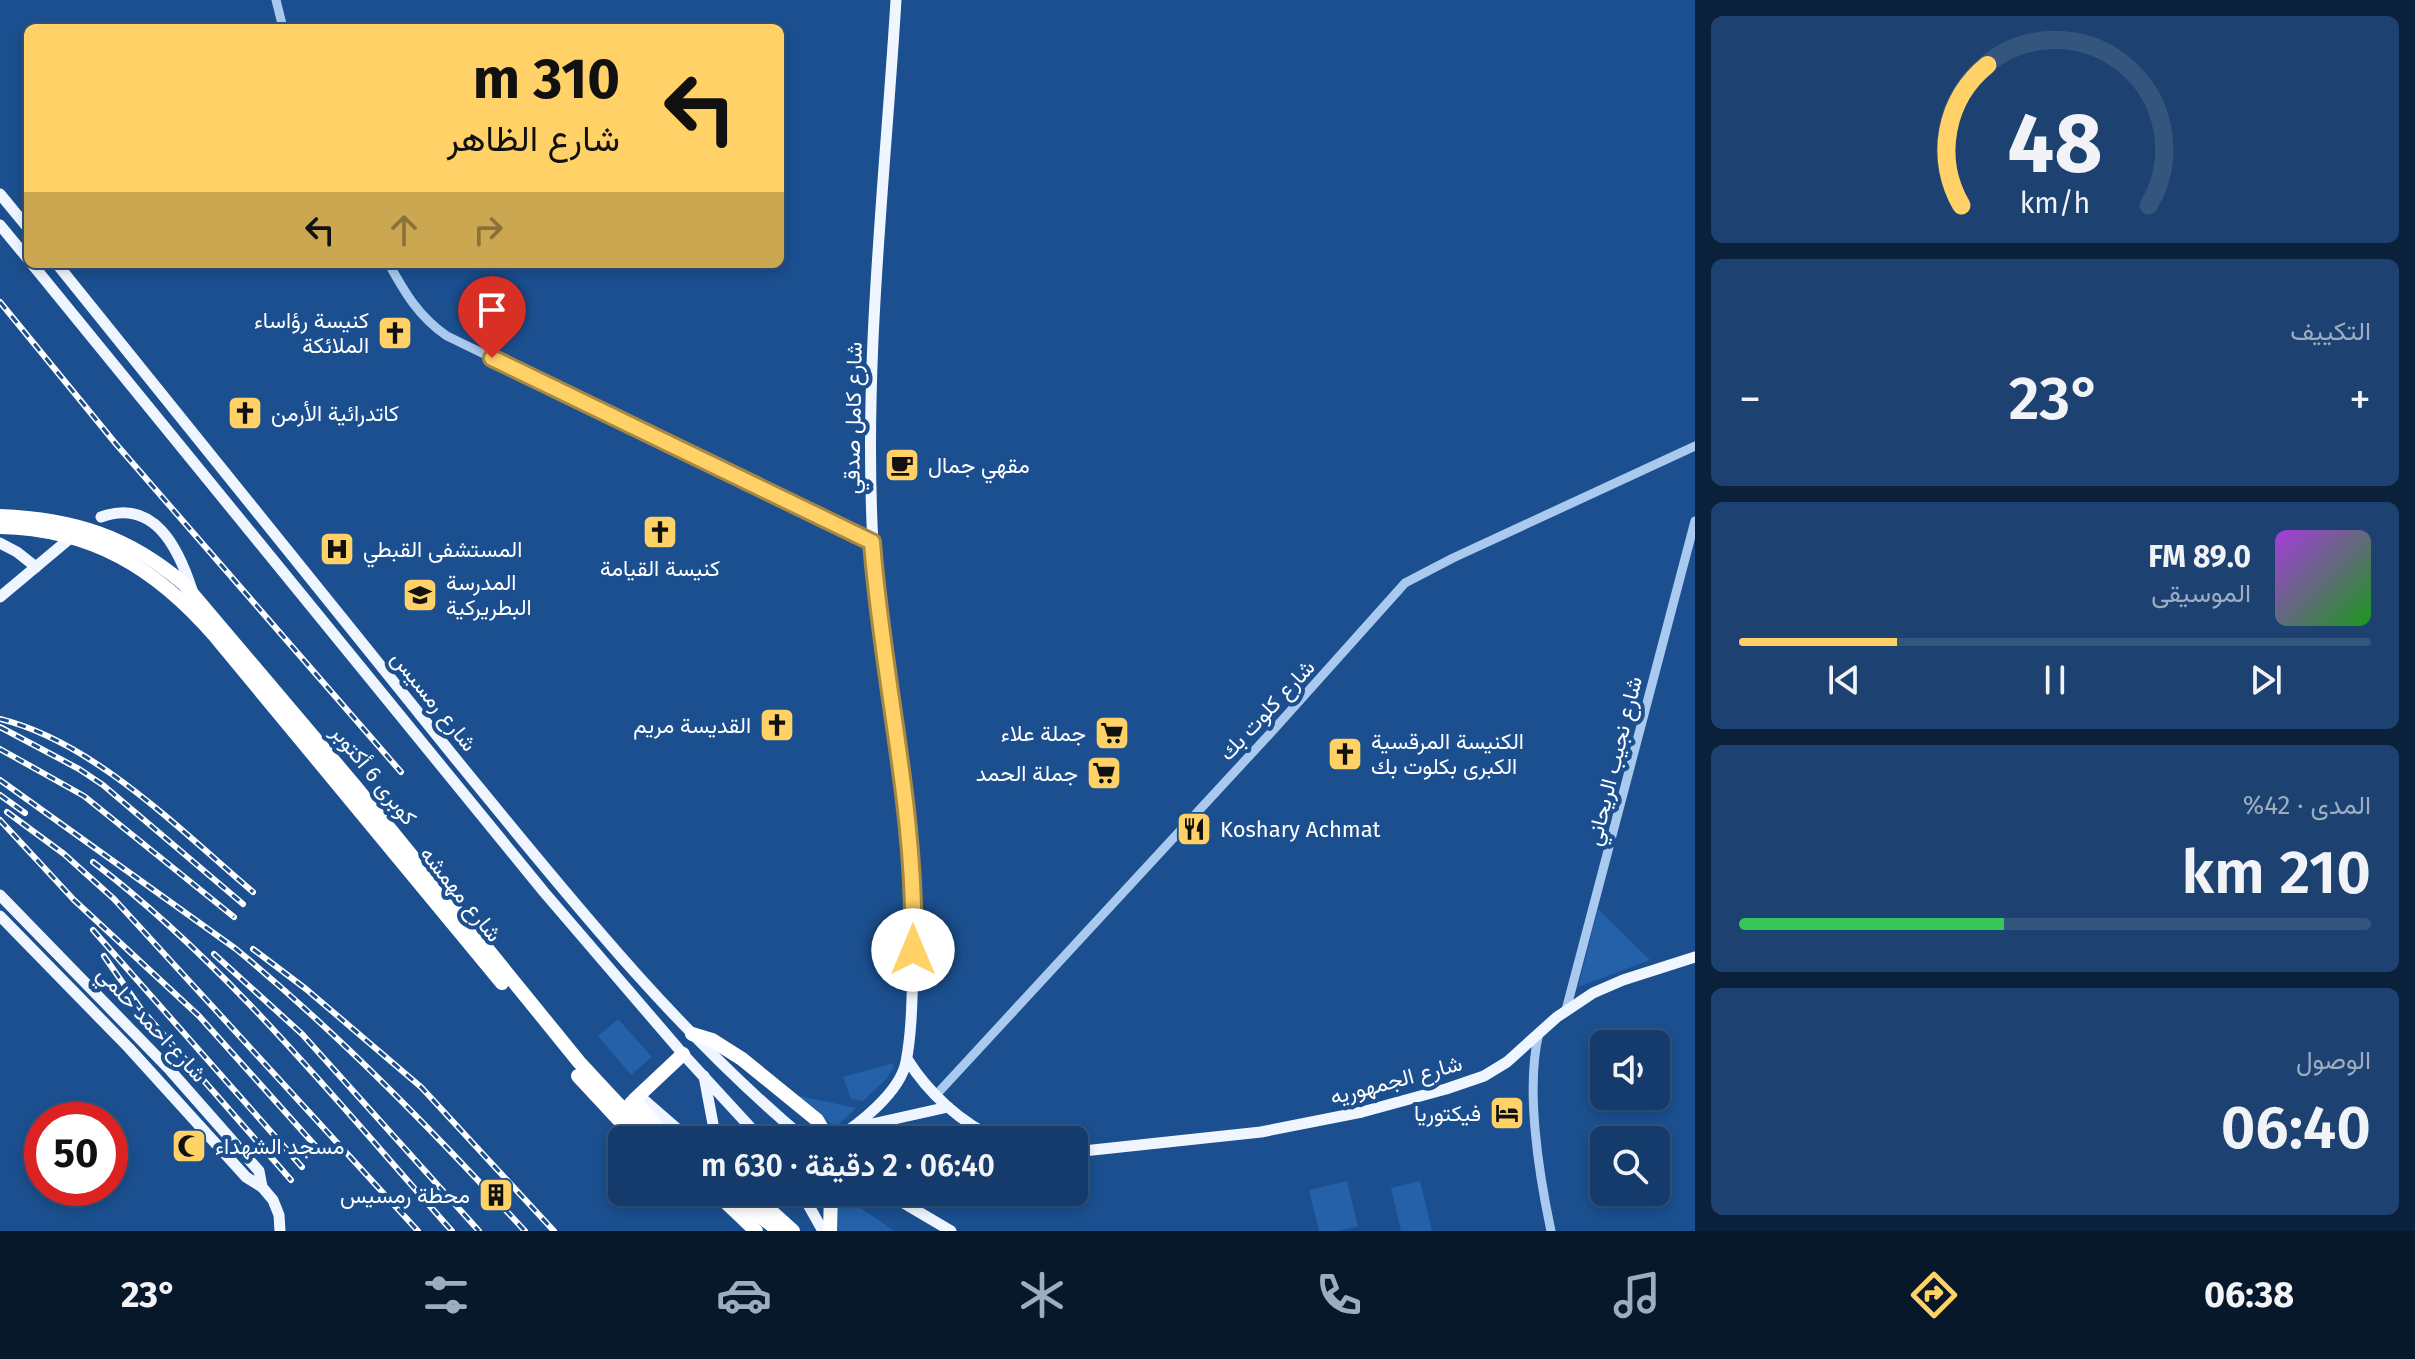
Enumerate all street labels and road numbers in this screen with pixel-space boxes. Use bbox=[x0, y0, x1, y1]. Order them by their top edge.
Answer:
street label: شارع كامل صدقي bbox=[838, 342, 873, 494]
street label: شارع رمسيس bbox=[385, 645, 483, 757]
street label: شارع كلوت بك bbox=[1213, 654, 1321, 767]
street label: شارع نجيب الريحاني bbox=[1580, 673, 1653, 850]
street label: كوبرى 6 أكتوبر bbox=[325, 719, 423, 831]
street label: شارع مهمشه bbox=[413, 841, 508, 948]
street label: شارع احمد حلمي bbox=[88, 960, 213, 1091]
street label: شارع الجمهوريه bbox=[1327, 1049, 1465, 1112]

